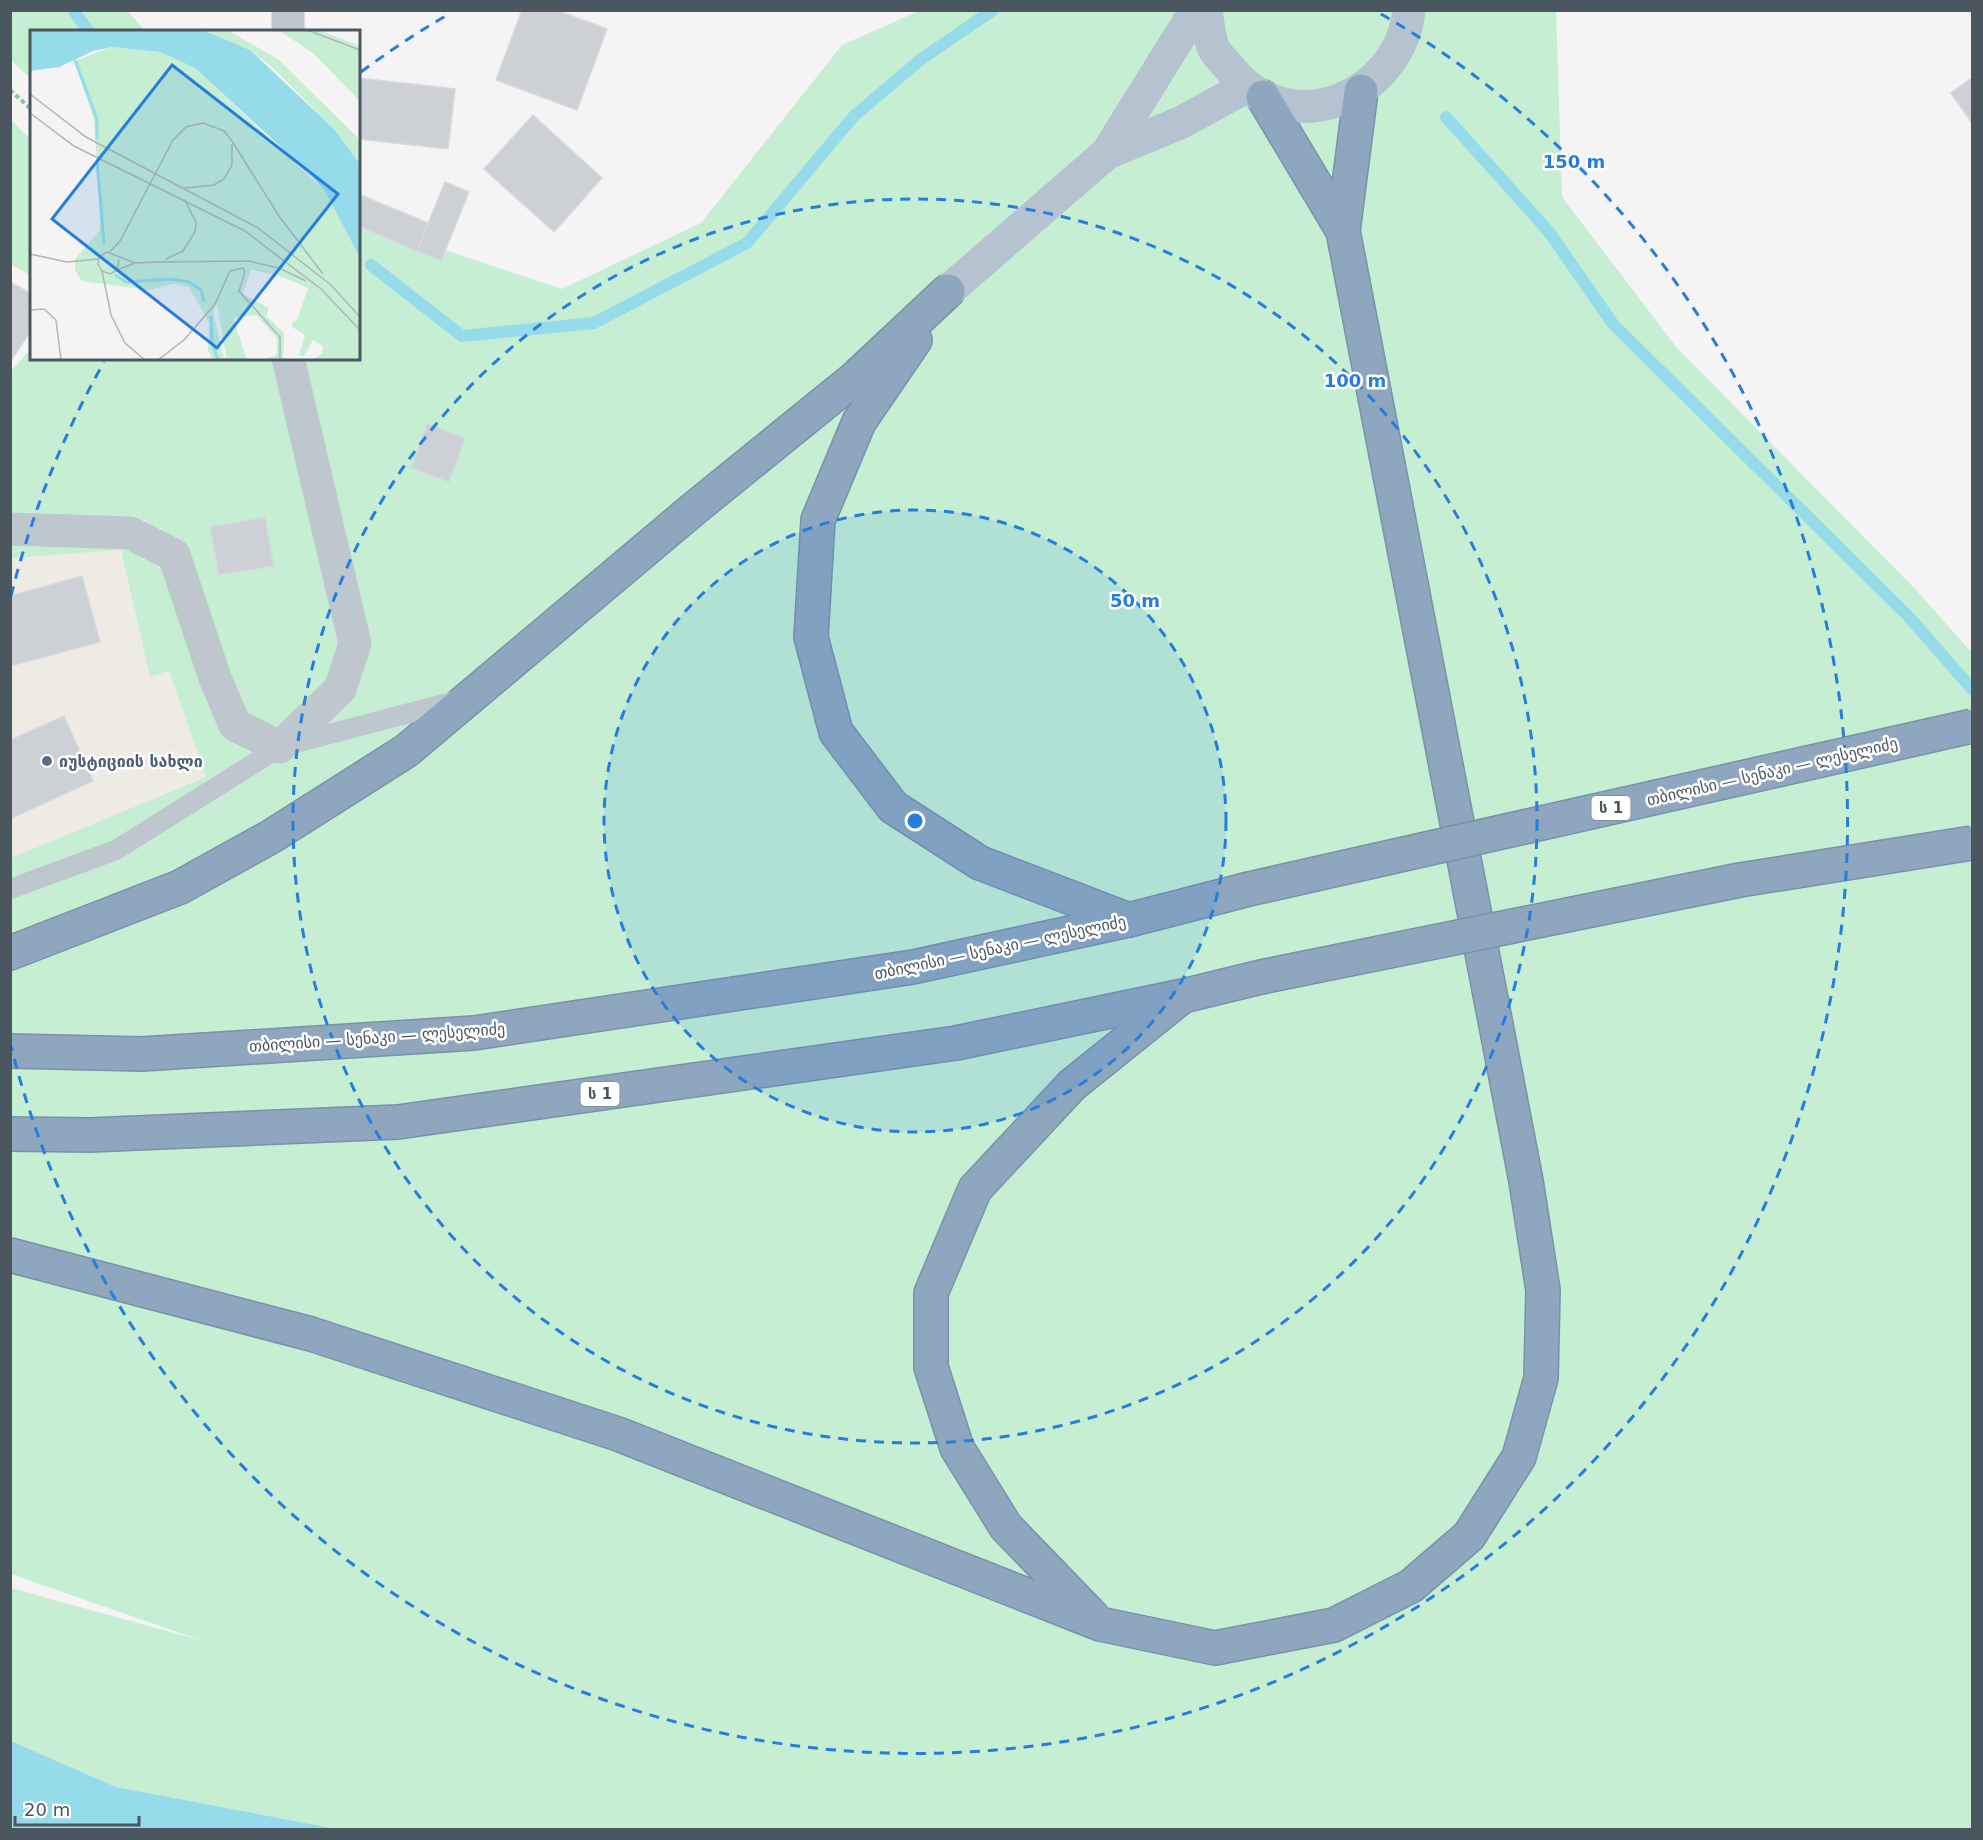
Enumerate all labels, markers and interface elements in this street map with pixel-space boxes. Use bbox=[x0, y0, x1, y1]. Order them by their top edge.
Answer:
inset map bbox=[30, 30, 360, 360]
text: 150 m bbox=[1543, 151, 1605, 172]
text: 100 m bbox=[1324, 370, 1386, 391]
text: 50 m bbox=[1110, 590, 1160, 611]
street label: თბილისი — სენაკი — ლესელიძე bbox=[1645, 733, 1899, 810]
place label: იუსტიციის სახლი bbox=[59, 752, 203, 771]
marker: იუსტიციის სახლი bbox=[40, 754, 54, 768]
road number: ს 1 bbox=[1592, 796, 1630, 820]
centre of rings bbox=[905, 811, 925, 831]
street label: თბილისი — სენაკი — ლესელიძე bbox=[873, 912, 1128, 983]
street label: თბილისი — სენაკი — ლესელიძე bbox=[248, 1019, 506, 1056]
road number: ს 1 bbox=[580, 1082, 620, 1106]
scale bar bbox=[15, 1789, 140, 1827]
text: 20 m bbox=[24, 1799, 70, 1820]

